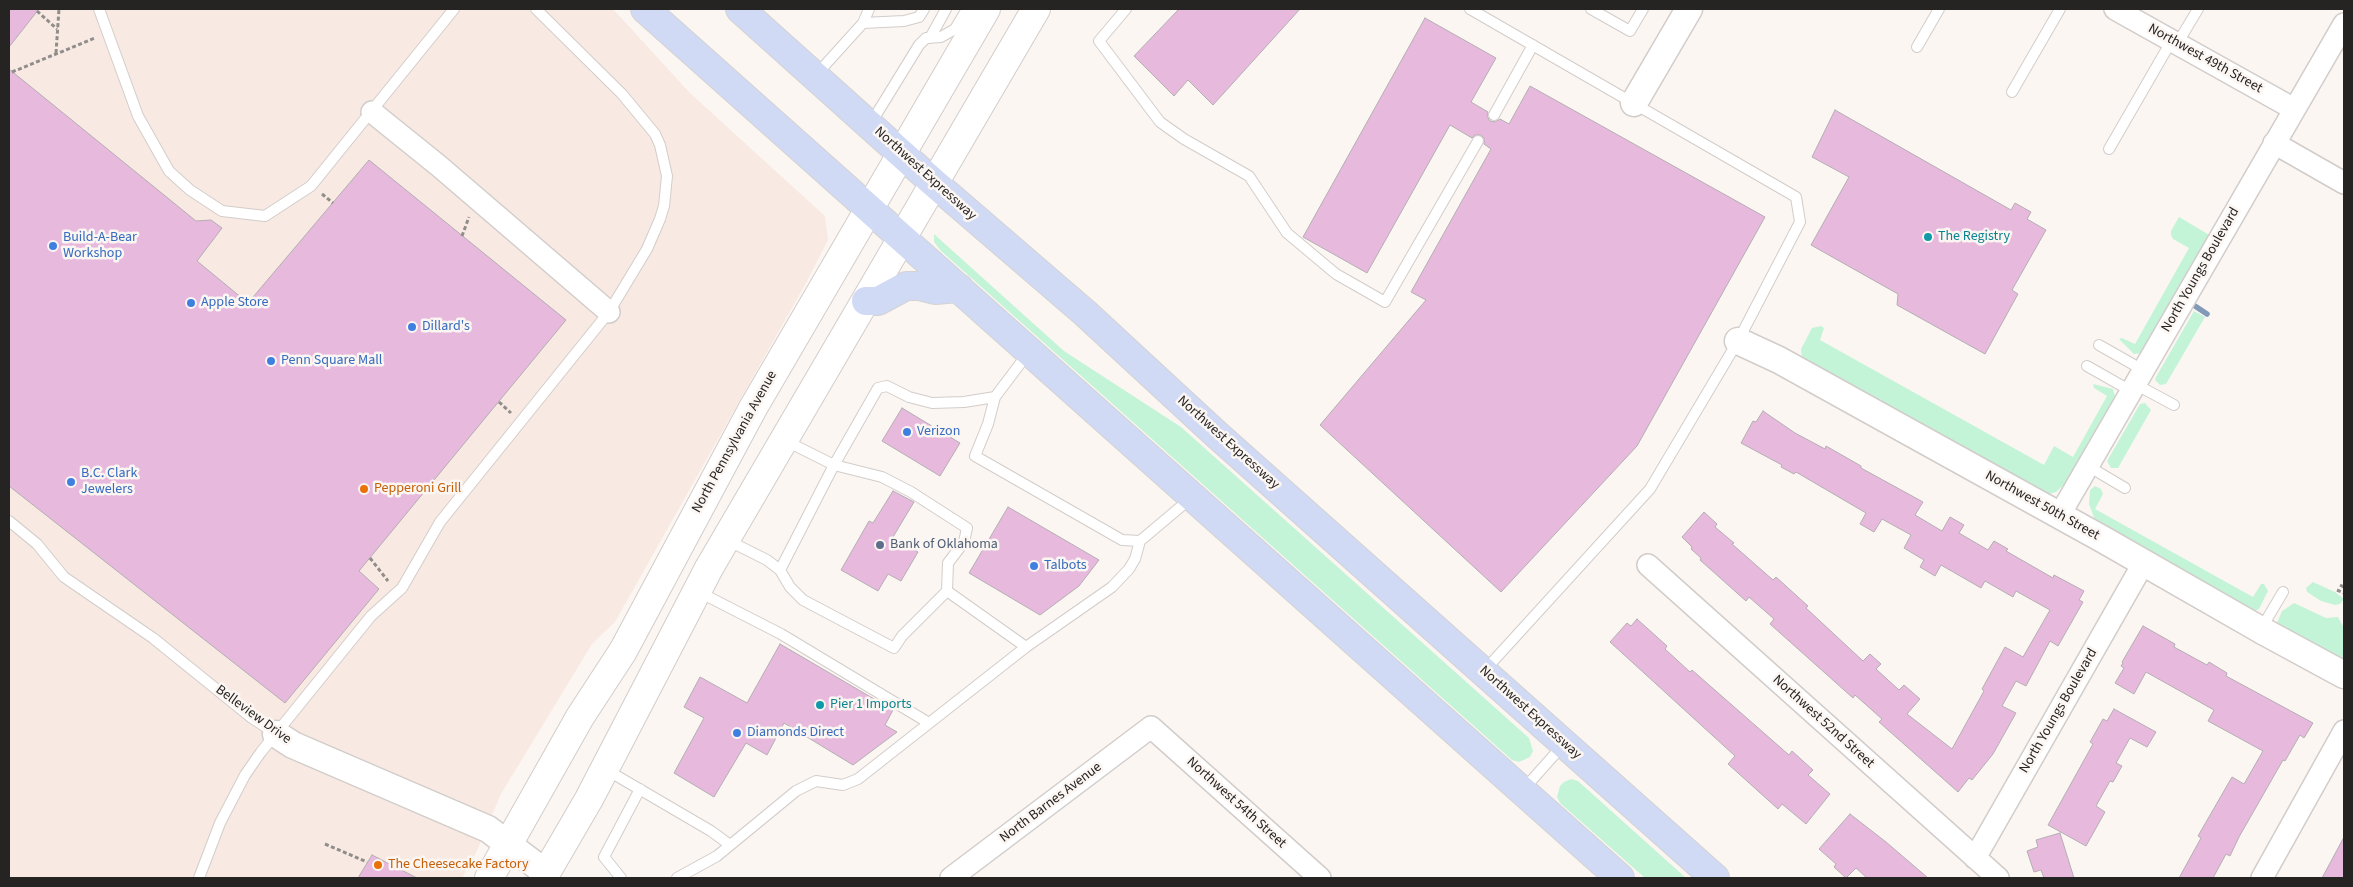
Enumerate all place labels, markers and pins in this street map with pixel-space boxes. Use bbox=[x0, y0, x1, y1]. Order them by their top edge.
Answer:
place label: The Registry bbox=[1938, 229, 2010, 245]
place label: Build-A-Bear Workshop bbox=[63, 230, 137, 262]
marker: The Registry bbox=[1922, 231, 1934, 243]
marker: Build-A-Bear Workshop bbox=[47, 240, 59, 252]
place label: Apple Store bbox=[201, 295, 268, 311]
marker: Apple Store bbox=[185, 297, 197, 309]
place label: Dillard's bbox=[422, 319, 470, 335]
marker: Dillard's bbox=[406, 321, 418, 333]
place label: Penn Square Mall bbox=[281, 353, 382, 369]
marker: Penn Square Mall bbox=[265, 355, 277, 367]
place label: Verizon bbox=[917, 424, 960, 440]
marker: Verizon bbox=[901, 426, 913, 438]
place label: B.C. Clark Jewelers bbox=[81, 466, 137, 498]
marker: B.C. Clark Jewelers bbox=[65, 476, 77, 488]
place label: Pepperoni Grill bbox=[374, 481, 461, 497]
marker: Pepperoni Grill bbox=[358, 483, 370, 495]
place label: Bank of Oklahoma bbox=[890, 537, 998, 553]
marker: Bank of Oklahoma bbox=[874, 539, 886, 551]
place label: Talbots bbox=[1044, 558, 1087, 574]
marker: Talbots bbox=[1028, 560, 1040, 572]
place label: Pier 1 Imports bbox=[830, 697, 912, 713]
marker: Pier 1 Imports bbox=[814, 699, 826, 711]
place label: Diamonds Direct bbox=[747, 725, 844, 741]
marker: Diamonds Direct bbox=[731, 727, 743, 739]
place label: The Cheesecake Factory bbox=[388, 857, 529, 873]
marker: The Cheesecake Factory bbox=[372, 859, 384, 871]

